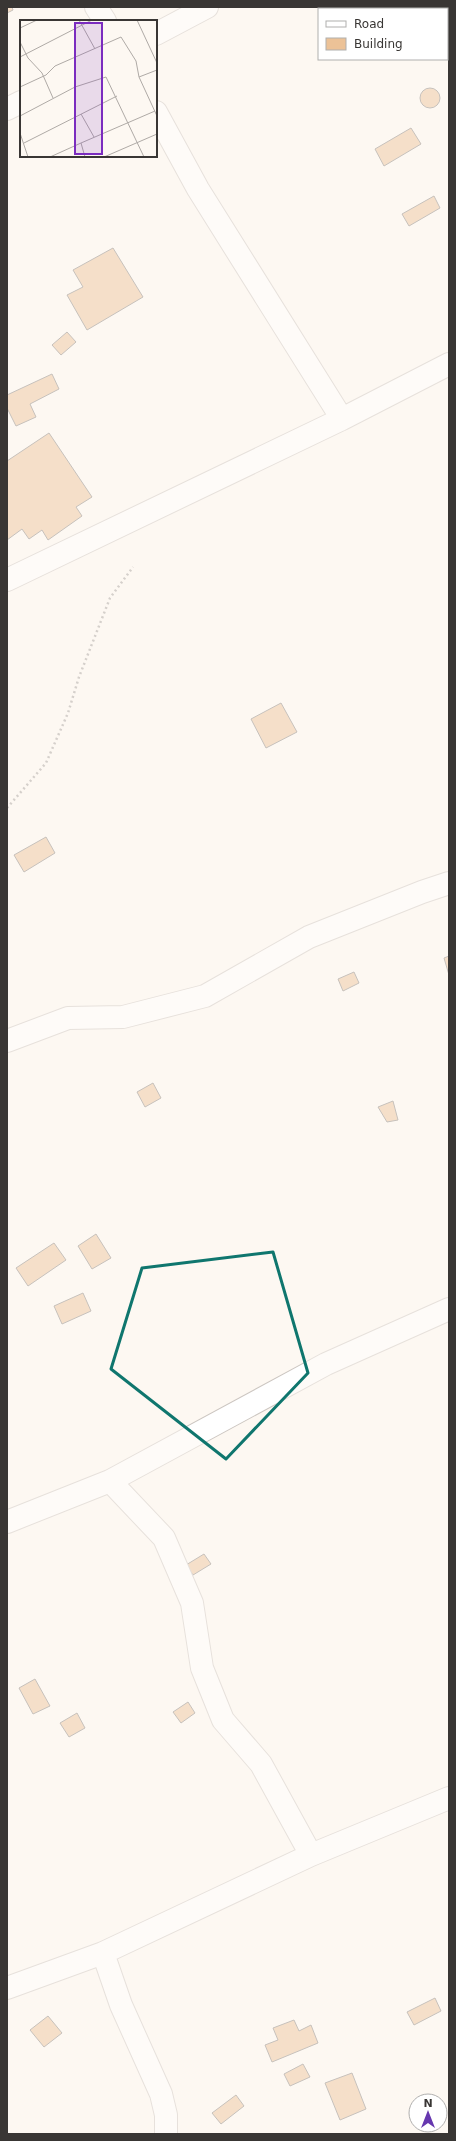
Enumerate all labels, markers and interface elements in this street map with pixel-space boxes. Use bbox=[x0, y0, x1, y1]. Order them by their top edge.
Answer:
legend bbox=[318, 8, 448, 60]
text: Road bbox=[354, 17, 384, 31]
inset map bbox=[20, 20, 157, 157]
text: Building bbox=[354, 37, 403, 51]
north arrow bbox=[408, 2093, 448, 2133]
text: N bbox=[423, 2097, 433, 2110]

